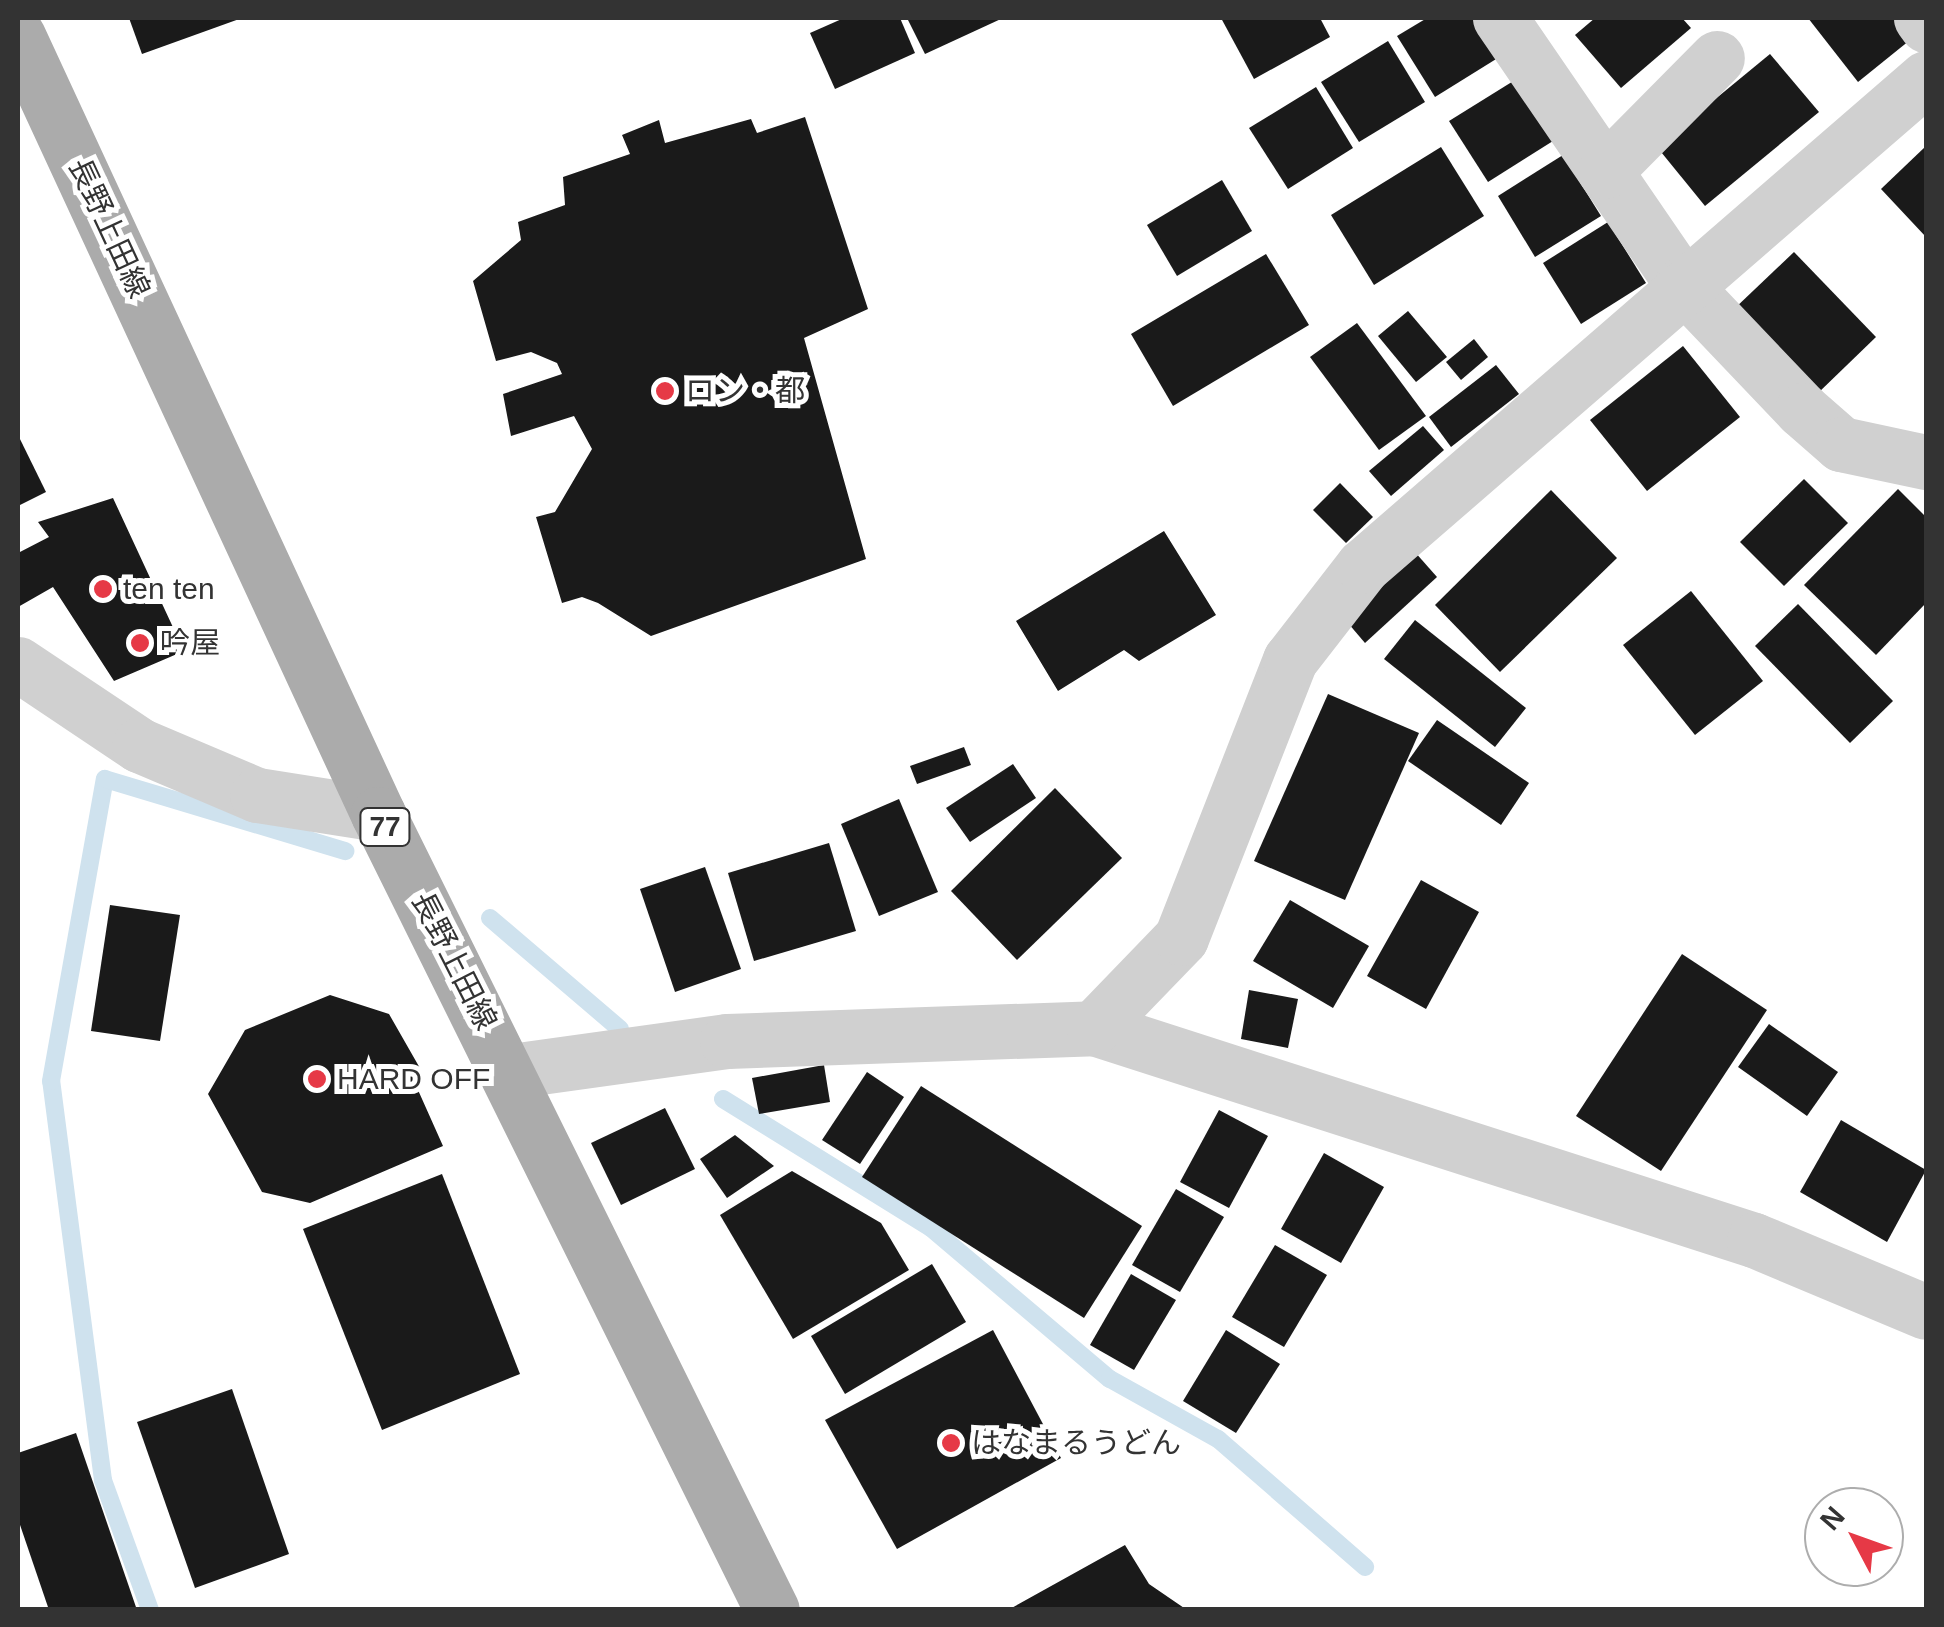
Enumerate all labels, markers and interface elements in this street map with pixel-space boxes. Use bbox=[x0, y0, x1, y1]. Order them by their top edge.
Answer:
street label: 長野上田線 bbox=[61, 152, 157, 304]
place label: ロン・都 bbox=[685, 373, 805, 409]
marker: ロン・都 bbox=[654, 380, 676, 402]
place label: ten ten bbox=[123, 571, 215, 607]
marker: ten ten bbox=[92, 578, 114, 600]
place label: 吟屋 bbox=[160, 625, 220, 661]
marker: 吟屋 bbox=[129, 632, 151, 654]
road number: 77 bbox=[358, 804, 412, 850]
street label: 長野上田線 bbox=[404, 886, 504, 1036]
place label: HARD OFF bbox=[337, 1061, 490, 1097]
marker: HARD OFF bbox=[306, 1068, 328, 1090]
place label: はなまるうどん bbox=[971, 1425, 1181, 1461]
marker: はなまるうどん bbox=[940, 1432, 962, 1454]
north arrow bbox=[1804, 1487, 1904, 1587]
text: N bbox=[1814, 1501, 1851, 1536]

